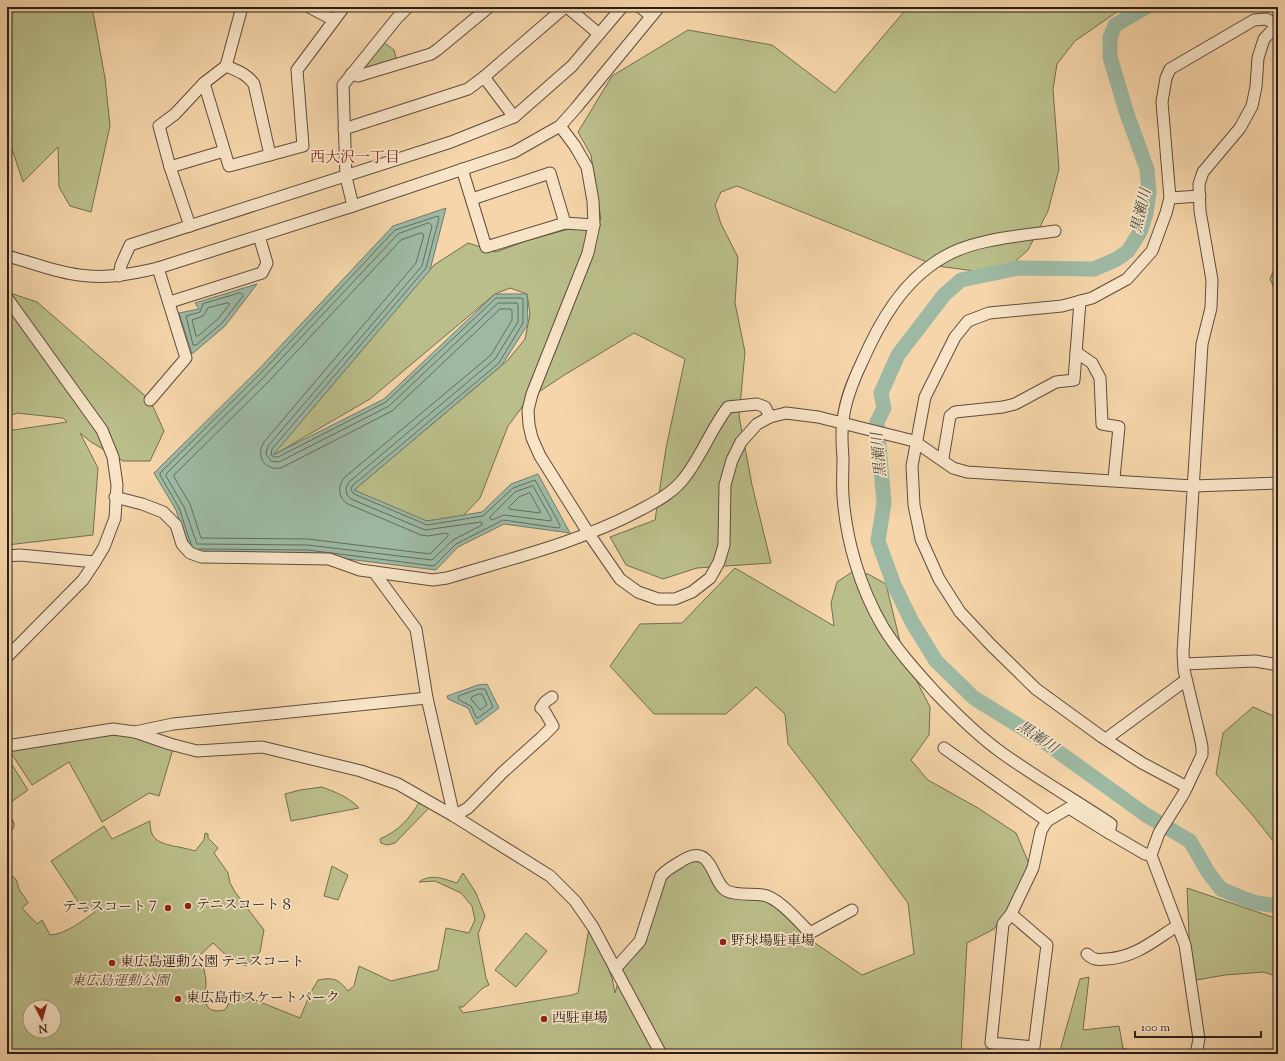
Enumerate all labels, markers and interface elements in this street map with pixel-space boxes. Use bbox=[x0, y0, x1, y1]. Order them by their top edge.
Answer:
district label: 西大沢一丁目 bbox=[310, 148, 400, 169]
water label: 黒瀬川 bbox=[1127, 185, 1158, 235]
water label: 黒瀬川 bbox=[867, 430, 892, 478]
water label: 黒瀬川 bbox=[1012, 717, 1063, 760]
place label: テニスコート８ bbox=[196, 896, 293, 916]
place label: テニスコート７ bbox=[63, 898, 160, 918]
marker: テニスコート８ bbox=[183, 901, 193, 911]
marker: テニスコート７ bbox=[163, 903, 173, 913]
place label: 野球場駐車場 bbox=[731, 932, 815, 952]
marker: 野球場駐車場 bbox=[718, 937, 728, 947]
place label: 東広島運動公園 テニスコート bbox=[120, 953, 304, 973]
marker: 東広島運動公園 テニスコート bbox=[107, 958, 117, 968]
park label: 東広島運動公園 bbox=[71, 972, 171, 992]
place label: 東広島市スケートパーク bbox=[186, 989, 340, 1009]
marker: 東広島市スケートパーク bbox=[173, 994, 183, 1004]
north arrow bbox=[22, 999, 62, 1039]
place label: 西駐車場 bbox=[552, 1009, 608, 1029]
scale bar bbox=[1135, 1013, 1261, 1039]
marker: 西駐車場 bbox=[539, 1014, 549, 1024]
text: N bbox=[38, 1019, 49, 1036]
text: 100 m bbox=[1141, 1019, 1170, 1037]

